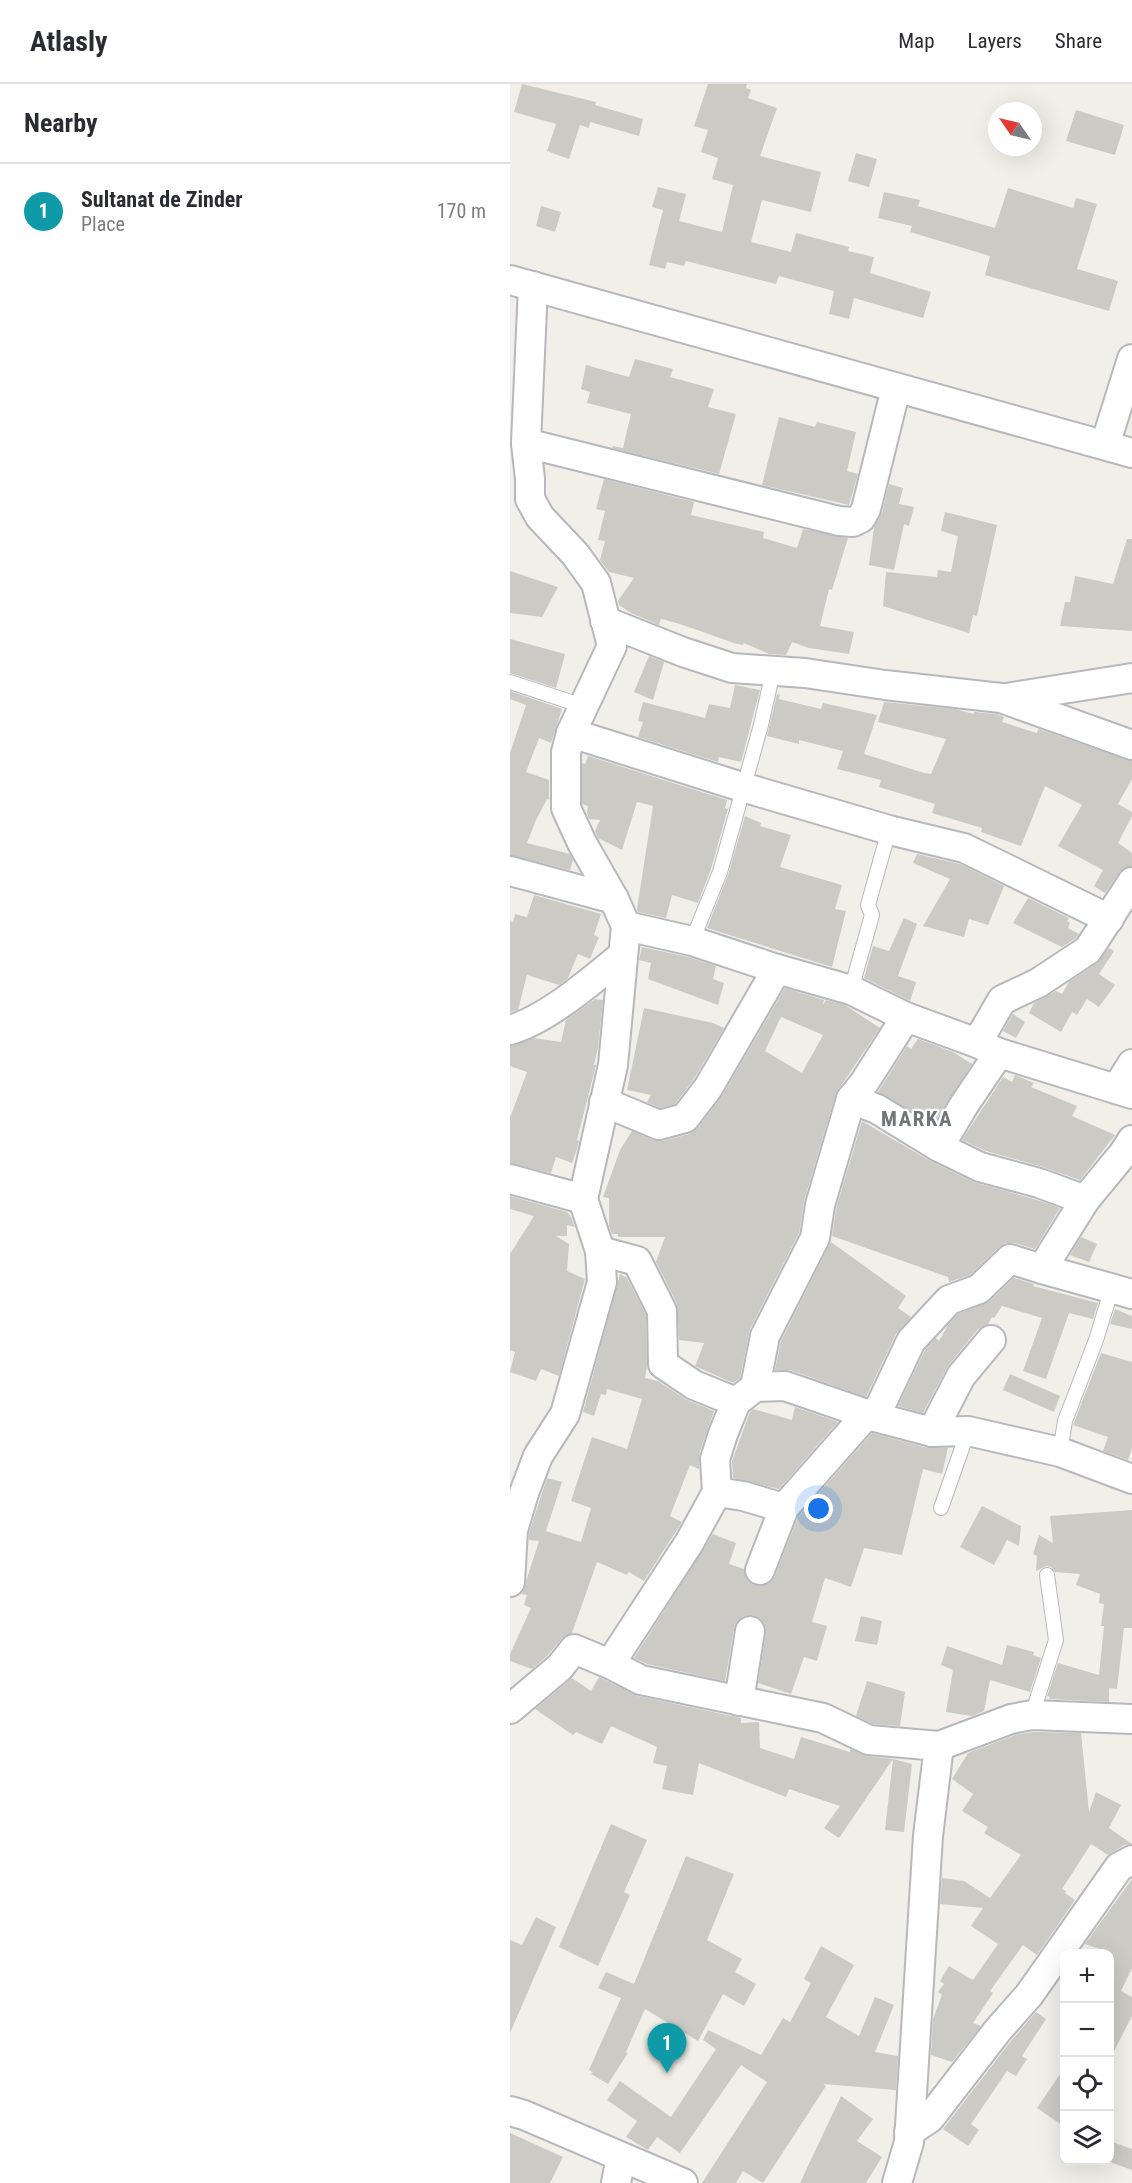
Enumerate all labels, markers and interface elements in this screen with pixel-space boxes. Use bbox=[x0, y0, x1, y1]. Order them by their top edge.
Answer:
text: Atlasly bbox=[30, 25, 108, 58]
text: Map bbox=[898, 29, 935, 53]
text: Layers bbox=[968, 29, 1022, 53]
text: Share bbox=[1055, 29, 1102, 53]
north arrow bbox=[988, 102, 1042, 156]
text: Nearby bbox=[24, 108, 98, 138]
text: Sultanat de Zinder bbox=[81, 187, 243, 212]
text: 1 bbox=[38, 199, 49, 223]
text: 170 m bbox=[437, 199, 486, 223]
text: Place bbox=[81, 212, 125, 236]
district label: MARKA bbox=[881, 1107, 953, 1131]
your location bbox=[804, 1494, 833, 1523]
map controls bbox=[1060, 1949, 1114, 2165]
button: + bbox=[1060, 1949, 1114, 2003]
button: − bbox=[1060, 2003, 1114, 2057]
pin: 1 bbox=[648, 2024, 686, 2073]
button: locate bbox=[1060, 2057, 1114, 2111]
button: layers bbox=[1060, 2111, 1114, 2165]

